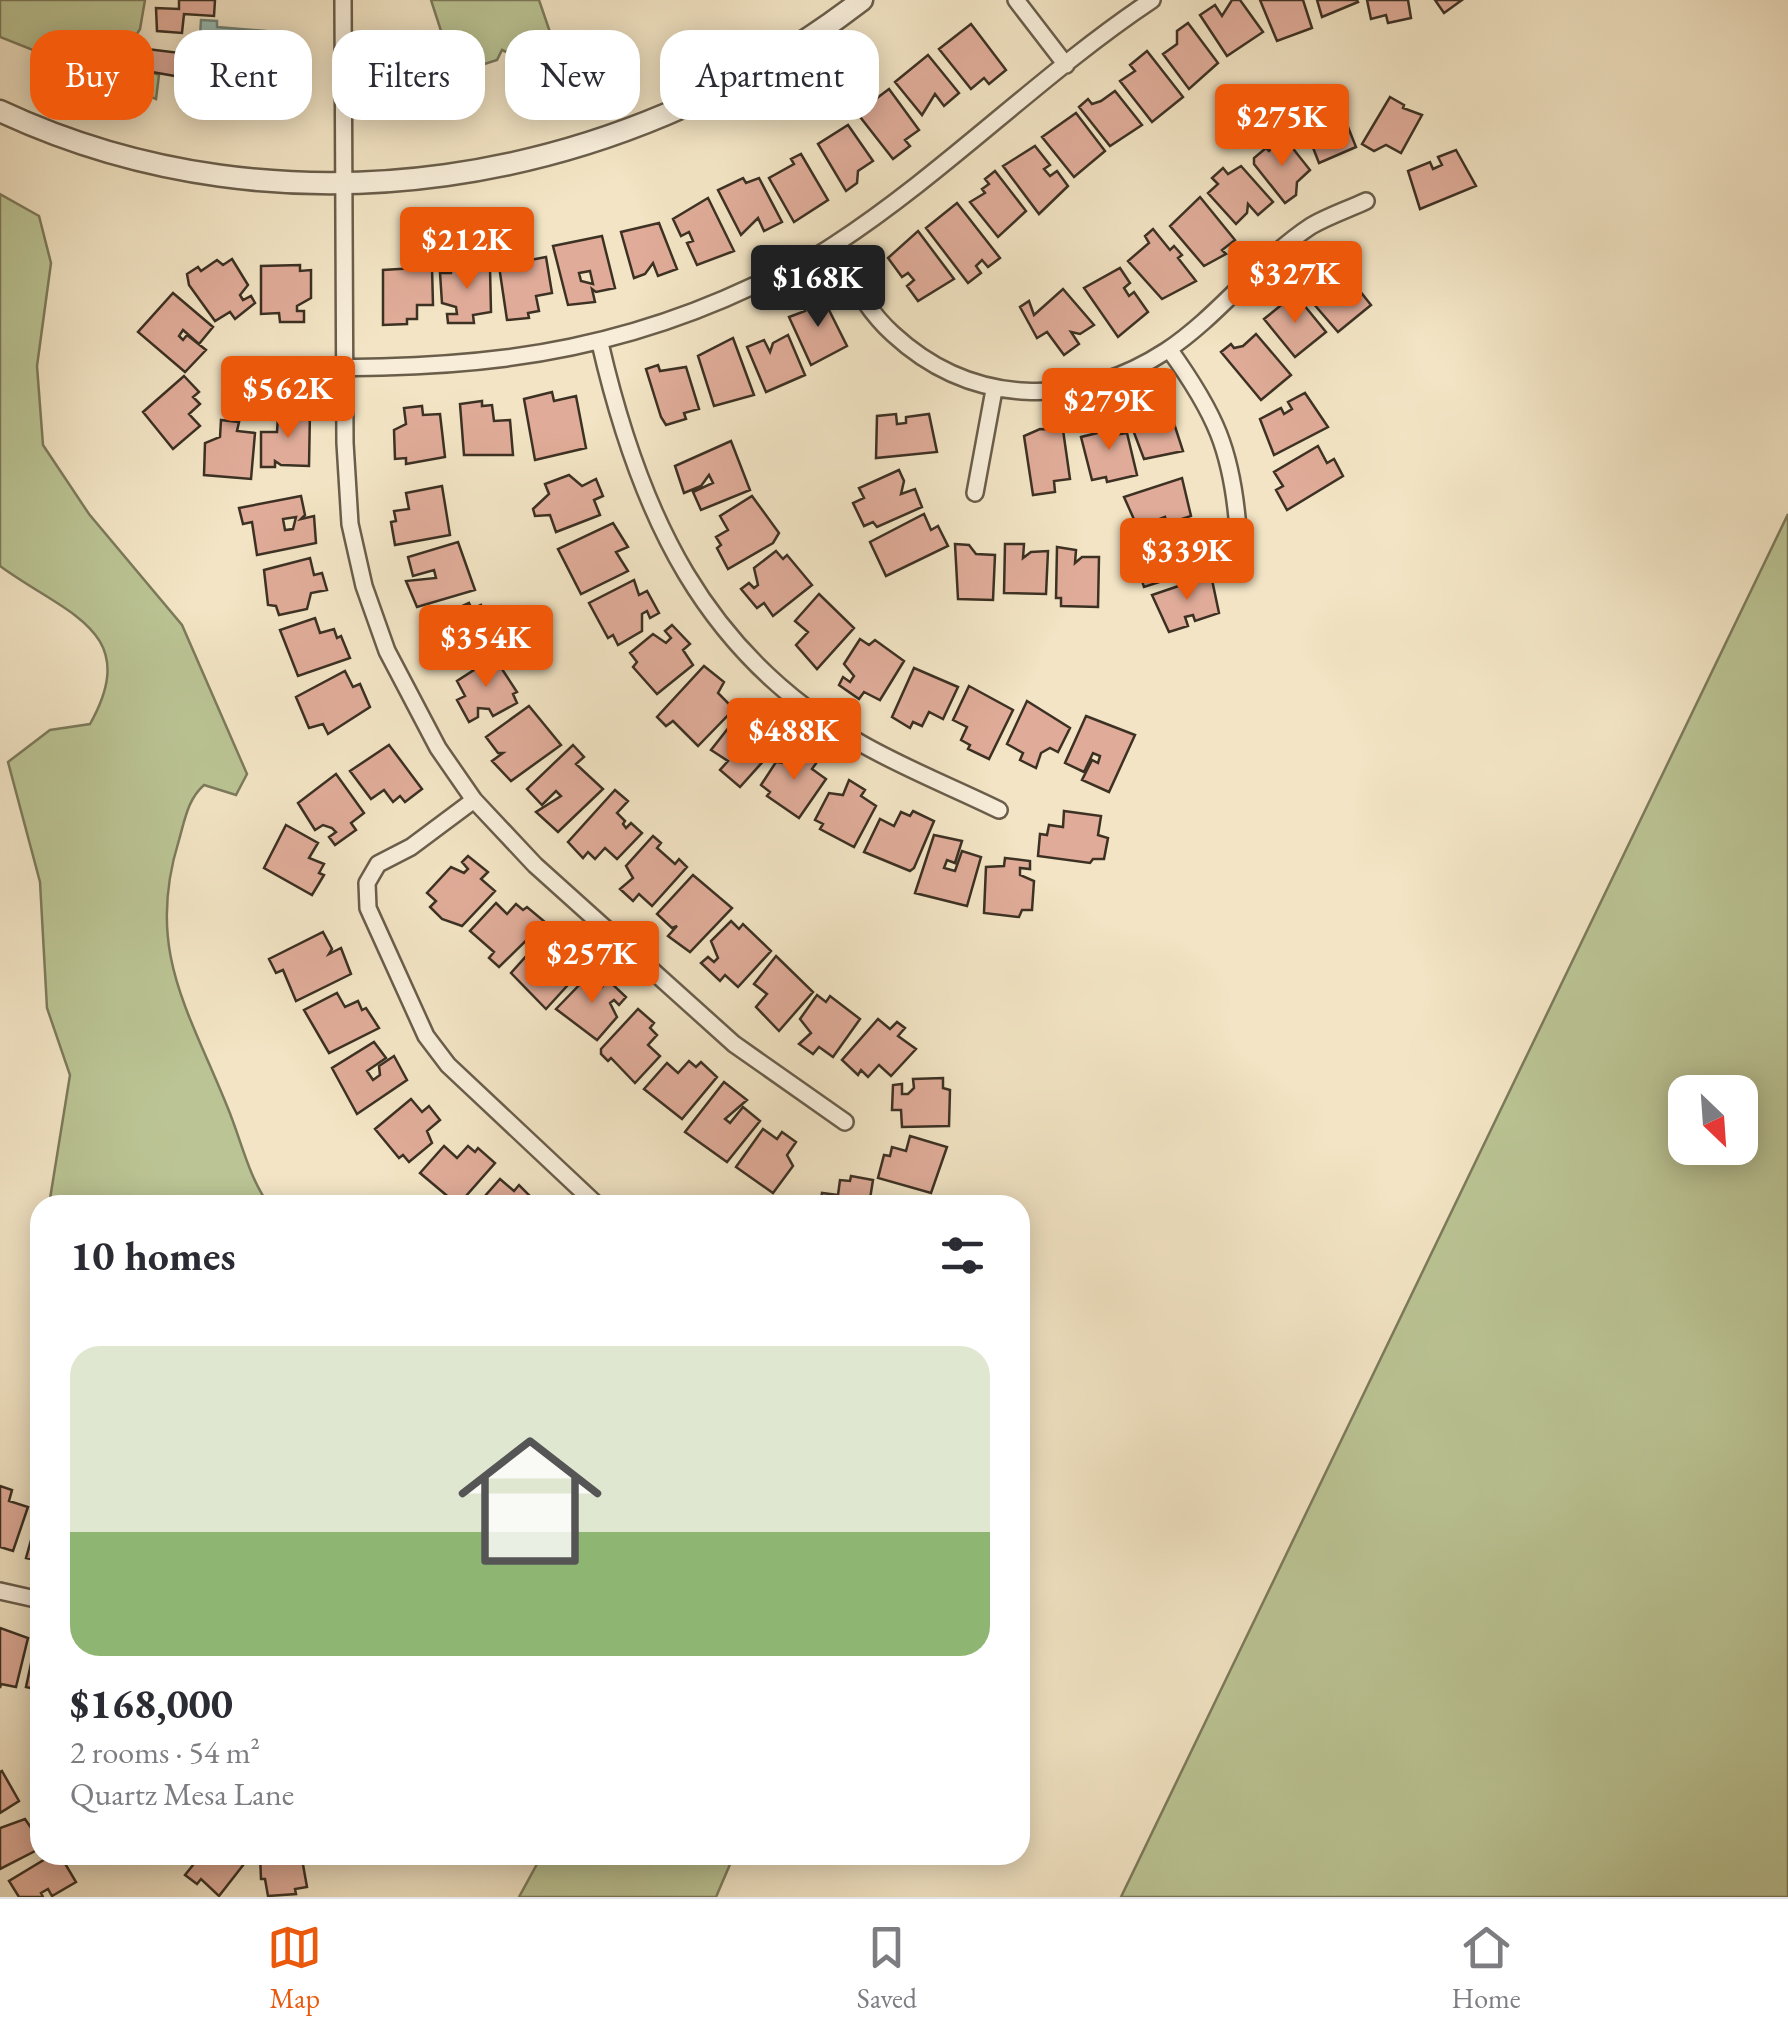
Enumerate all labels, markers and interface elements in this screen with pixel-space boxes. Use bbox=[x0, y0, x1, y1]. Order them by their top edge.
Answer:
chip: Buy bbox=[30, 30, 154, 120]
chip: Rent bbox=[174, 30, 312, 120]
chip: Filters bbox=[332, 30, 485, 120]
chip: New bbox=[505, 30, 640, 120]
chip: Apartment bbox=[660, 30, 879, 120]
pin: $275K bbox=[1212, 84, 1352, 169]
text: $275K bbox=[1237, 95, 1327, 137]
pin: $212K bbox=[397, 207, 537, 292]
text: $212K bbox=[422, 218, 512, 260]
pin: $327K bbox=[1225, 241, 1365, 326]
pin: $168K bbox=[748, 245, 888, 330]
text: $327K bbox=[1250, 252, 1340, 294]
text: $168K bbox=[773, 256, 863, 298]
pin: $562K bbox=[218, 356, 358, 441]
text: $562K bbox=[243, 367, 333, 409]
pin: $279K bbox=[1039, 368, 1179, 453]
text: $279K bbox=[1064, 379, 1154, 421]
pin: $339K bbox=[1117, 518, 1257, 603]
text: $339K bbox=[1142, 529, 1232, 571]
pin: $354K bbox=[416, 605, 556, 690]
text: $354K bbox=[441, 616, 531, 658]
pin: $488K bbox=[724, 698, 864, 783]
text: $488K bbox=[749, 709, 839, 751]
pin: $257K bbox=[522, 921, 662, 1006]
text: $257K bbox=[547, 932, 637, 974]
north arrow bbox=[1668, 1075, 1758, 1165]
map controls bbox=[1668, 1075, 1758, 1165]
text: 10 homes bbox=[70, 1228, 236, 1283]
icon: filters bbox=[935, 1228, 990, 1283]
icon: home bbox=[440, 1411, 620, 1591]
text: $168,000 bbox=[70, 1676, 233, 1731]
text: 2 rooms · 54 m² bbox=[70, 1731, 260, 1773]
text: Quartz Mesa Lane bbox=[70, 1773, 294, 1815]
tab: Map bbox=[267, 1920, 322, 2016]
tab: Saved bbox=[857, 1920, 917, 2016]
tab: Home bbox=[1451, 1920, 1521, 2016]

